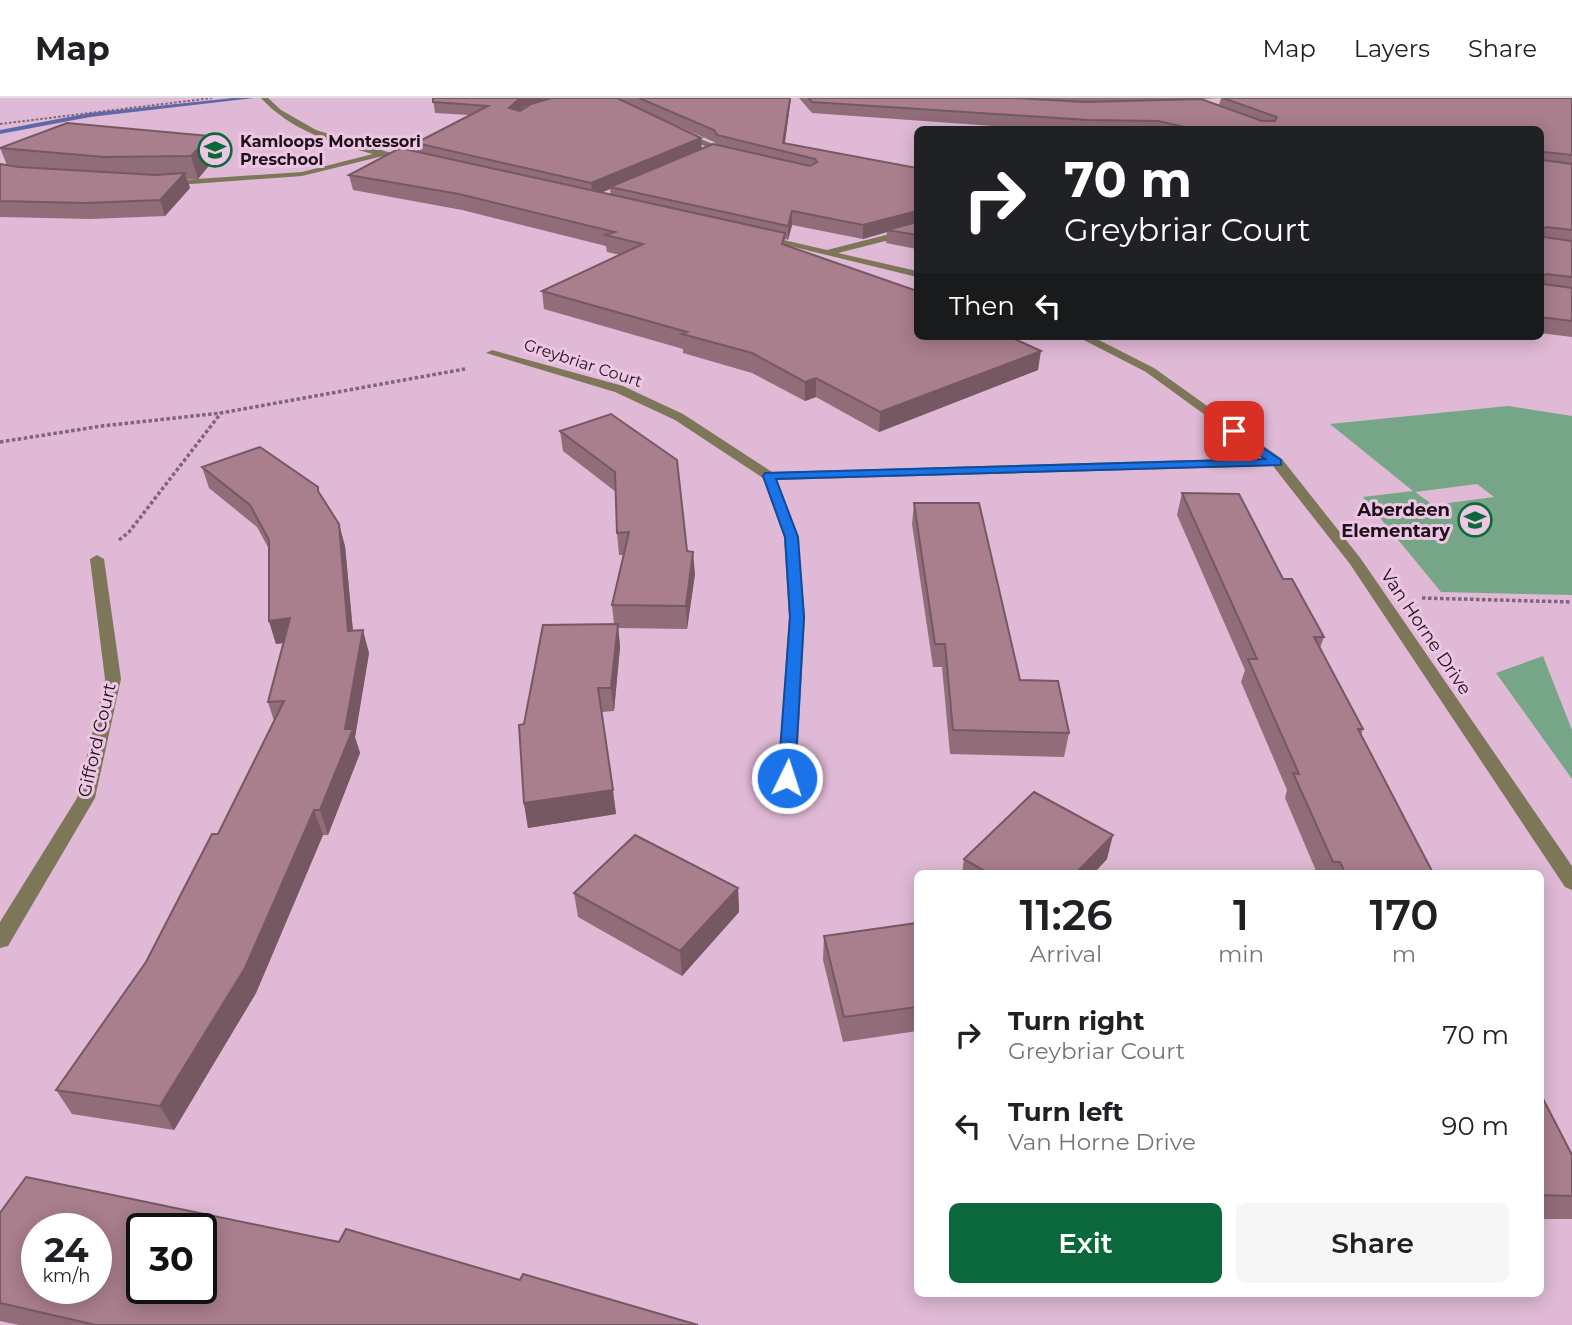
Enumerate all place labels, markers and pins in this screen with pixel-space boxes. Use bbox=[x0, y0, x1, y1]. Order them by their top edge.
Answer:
school or university icon: Kamloops Montessori Preschool bbox=[196, 131, 234, 169]
place label: Kamloops Montessori Preschool bbox=[240, 132, 421, 169]
pin bbox=[1204, 401, 1264, 461]
place label: Aberdeen Elementary bbox=[1341, 499, 1450, 542]
school or university icon: Aberdeen Elementary bbox=[1456, 501, 1494, 539]

